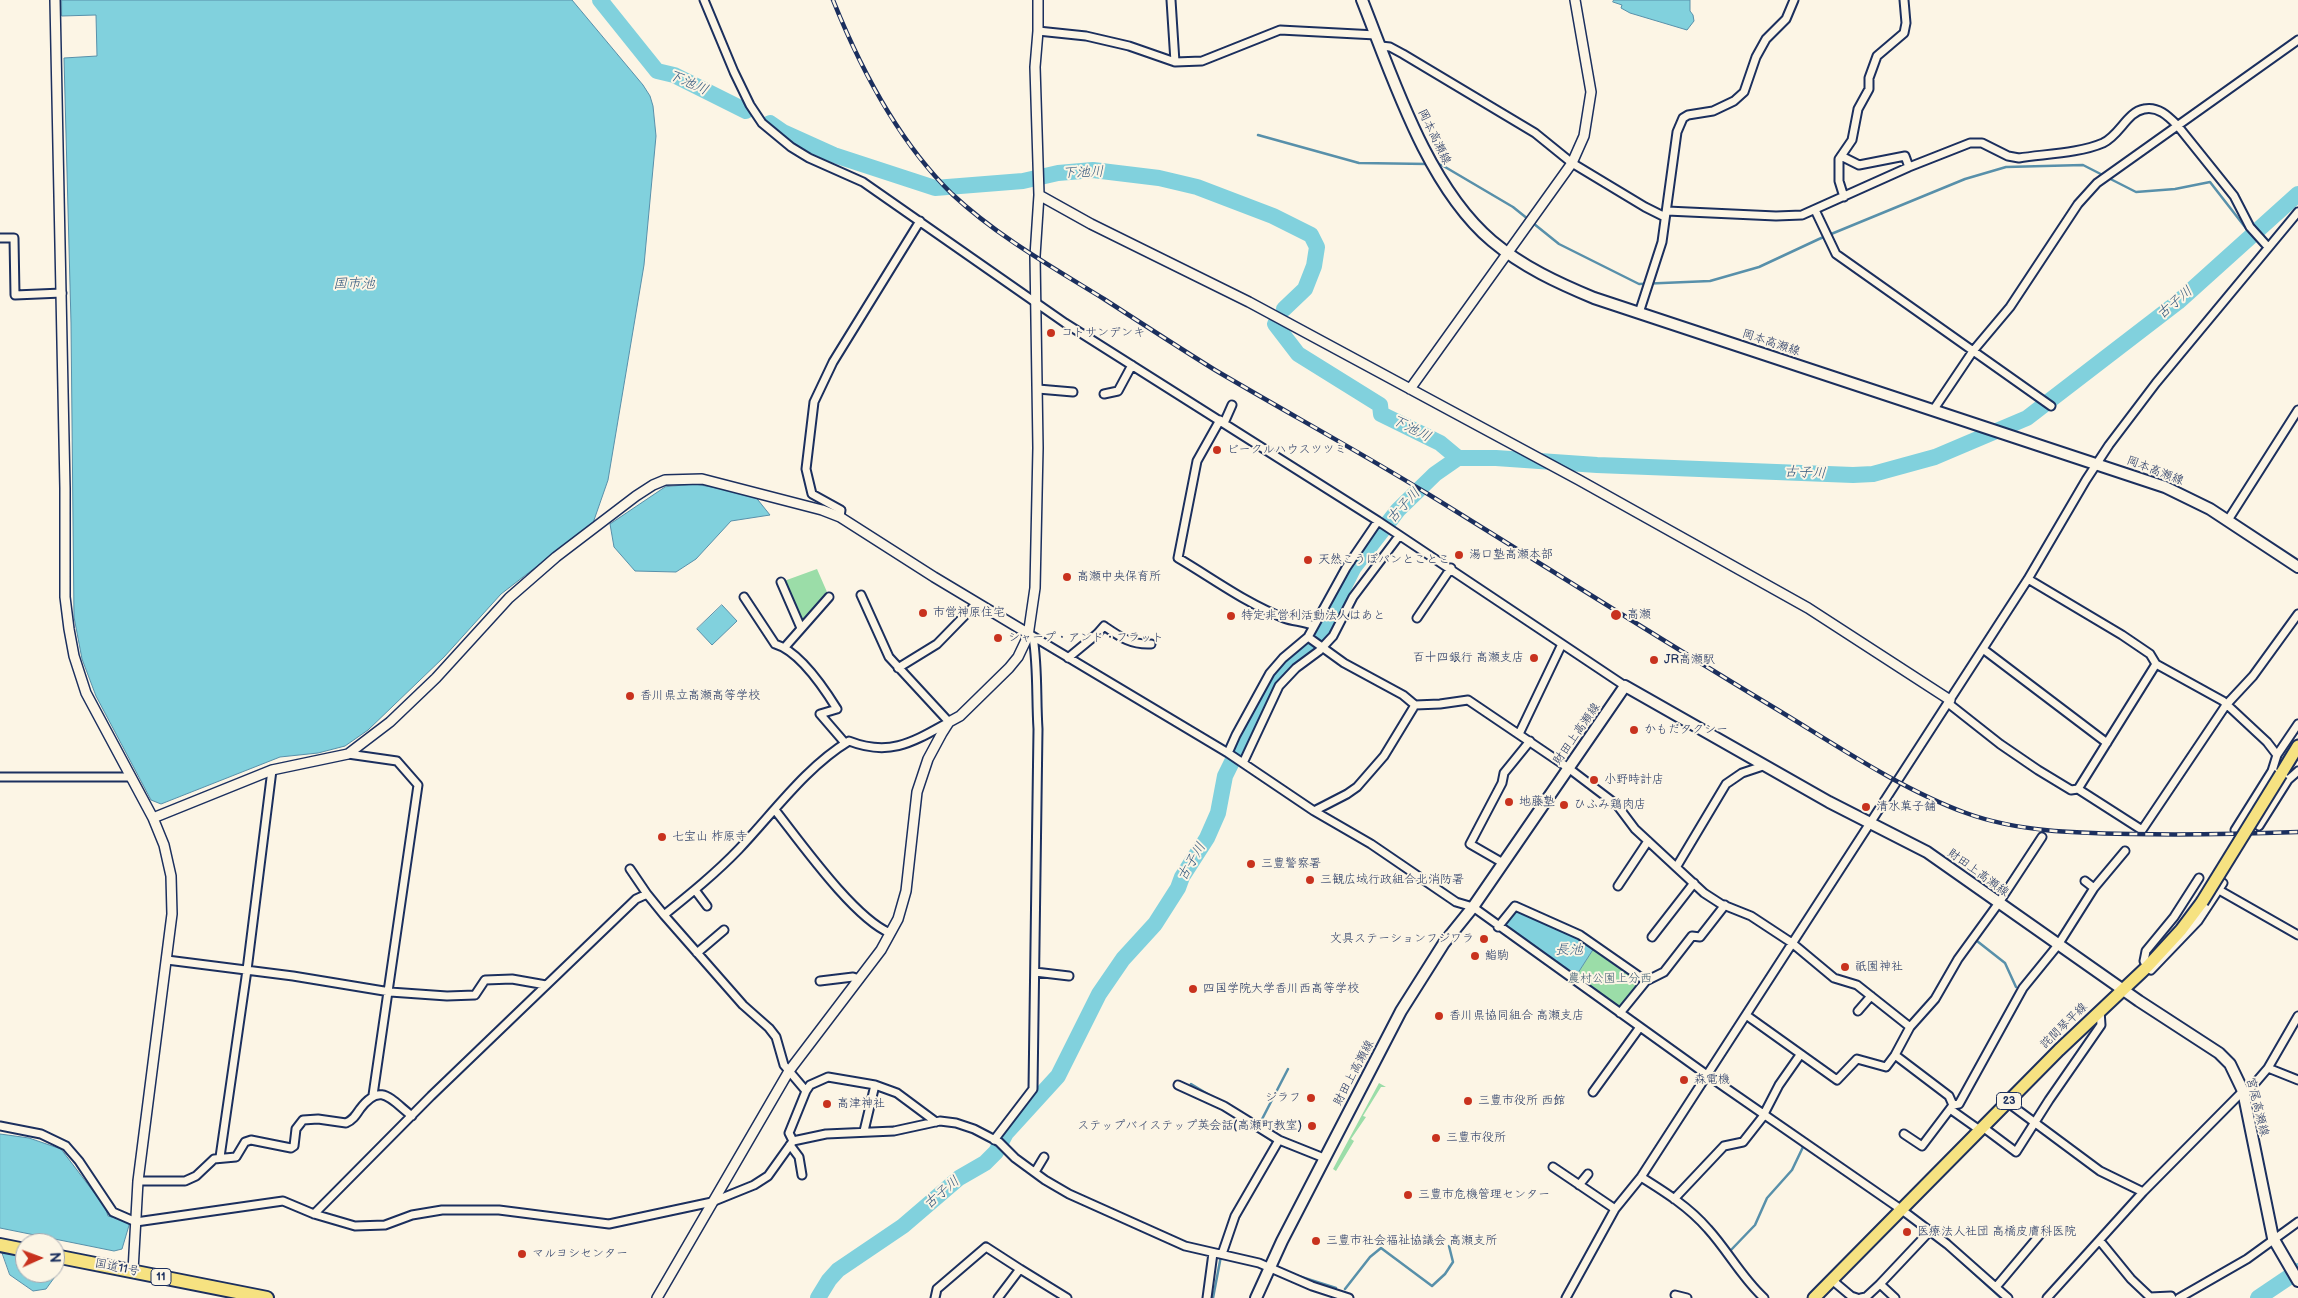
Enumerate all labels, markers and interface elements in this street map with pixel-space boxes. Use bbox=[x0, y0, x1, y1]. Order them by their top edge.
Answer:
water label: 下池川 bbox=[665, 67, 711, 99]
street label: 岡本高瀬線 bbox=[1414, 107, 1454, 167]
water label: 下池川 bbox=[1062, 164, 1104, 182]
water label: 国市池 bbox=[333, 276, 375, 292]
water label: 古子川 bbox=[2154, 283, 2196, 323]
place label: コトサンデンキ bbox=[1061, 326, 1145, 340]
marker: コトサンデンキ bbox=[1045, 327, 1057, 339]
street label: 岡本高瀬線 bbox=[1740, 327, 1802, 359]
water label: 下池川 bbox=[1388, 412, 1434, 446]
place label: ビークルハウスツツミ bbox=[1227, 443, 1346, 457]
marker: ビークルハウスツツミ bbox=[1211, 444, 1223, 456]
street label: 岡本高瀬線 bbox=[2124, 454, 2186, 488]
water label: 古子川 bbox=[1784, 464, 1826, 482]
water label: 古子川 bbox=[1384, 485, 1424, 527]
place label: 湯口塾高瀬本部 bbox=[1469, 548, 1553, 562]
marker: 湯口塾高瀬本部 bbox=[1453, 549, 1465, 561]
place label: 天然こうぼパンとことこ bbox=[1318, 553, 1450, 567]
marker: 天然こうぼパンとことこ bbox=[1302, 554, 1314, 566]
place label: 高瀬中央保育所 bbox=[1077, 570, 1161, 584]
marker: 高瀬中央保育所 bbox=[1061, 571, 1073, 583]
place label: 市営神原住宅 bbox=[933, 606, 1005, 620]
marker: 市営神原住宅 bbox=[917, 607, 929, 619]
marker: 高瀬 bbox=[1609, 608, 1623, 622]
place label: 高瀬 bbox=[1627, 608, 1651, 622]
place label: 特定非営利活動法人はあと bbox=[1241, 609, 1385, 623]
marker: 特定非営利活動法人はあと bbox=[1225, 610, 1237, 622]
place label: シャープ・アンド・フラット bbox=[1008, 631, 1164, 645]
marker: シャープ・アンド・フラット bbox=[992, 632, 1004, 644]
place label: 百十四銀行 高瀬支店 bbox=[1413, 651, 1524, 665]
marker: 百十四銀行 高瀬支店 bbox=[1528, 652, 1540, 664]
place label: JR高瀬駅 bbox=[1664, 653, 1715, 667]
marker: JR高瀬駅 bbox=[1648, 654, 1660, 666]
place label: 香川県立高瀬高等学校 bbox=[640, 689, 760, 703]
marker: 香川県立高瀬高等学校 bbox=[624, 690, 636, 702]
street label: 財田上高瀬線 bbox=[1550, 700, 1604, 768]
place label: かもだタクシー bbox=[1644, 723, 1728, 737]
marker: かもだタクシー bbox=[1628, 724, 1640, 736]
place label: 小野時計店 bbox=[1604, 773, 1664, 787]
marker: 小野時計店 bbox=[1588, 774, 1600, 786]
place label: 地藤塾 bbox=[1519, 795, 1555, 809]
marker: 地藤塾 bbox=[1503, 796, 1515, 808]
place label: ひふみ鶏肉店 bbox=[1574, 798, 1646, 812]
marker: ひふみ鶏肉店 bbox=[1558, 799, 1570, 811]
place label: 清水菓子舗 bbox=[1876, 800, 1936, 814]
marker: 清水菓子舗 bbox=[1860, 801, 1872, 813]
place label: 七宝山 柞原寺 bbox=[672, 830, 747, 844]
marker: 七宝山 柞原寺 bbox=[656, 831, 668, 843]
water label: 古子川 bbox=[1174, 840, 1210, 884]
street label: 財田上高瀬線 bbox=[1945, 846, 2011, 900]
place label: 三豊警察署 bbox=[1261, 857, 1321, 871]
marker: 三豊警察署 bbox=[1245, 858, 1257, 870]
place label: 三観広域行政組合北消防署 bbox=[1320, 873, 1464, 887]
marker: 三観広域行政組合北消防署 bbox=[1304, 874, 1316, 886]
place label: 文具ステーションフジワラ bbox=[1330, 932, 1474, 946]
marker: 文具ステーションフジワラ bbox=[1478, 933, 1490, 945]
water label: 長池 bbox=[1555, 942, 1583, 958]
place label: 鮨駒 bbox=[1485, 949, 1509, 963]
marker: 鮨駒 bbox=[1469, 950, 1481, 962]
place label: 祇園神社 bbox=[1855, 960, 1903, 974]
marker: 祇園神社 bbox=[1839, 961, 1851, 973]
park label: 農村公園上分西 bbox=[1568, 972, 1652, 986]
place label: 四国学院大学香川西高等学校 bbox=[1203, 982, 1359, 996]
marker: 四国学院大学香川西高等学校 bbox=[1187, 983, 1199, 995]
street label: 詫間琴平線 bbox=[2037, 1000, 2091, 1052]
place label: 香川県協同組合 高瀬支店 bbox=[1449, 1009, 1584, 1023]
marker: 香川県協同組合 高瀬支店 bbox=[1433, 1010, 1445, 1022]
street label: 財田上高瀬線 bbox=[1331, 1038, 1377, 1108]
place label: 森電機 bbox=[1694, 1073, 1730, 1087]
marker: 森電機 bbox=[1678, 1074, 1690, 1086]
street label: 宮尾高瀬線 bbox=[2243, 1076, 2271, 1138]
place label: ジラフ bbox=[1265, 1091, 1301, 1105]
marker: ジラフ bbox=[1305, 1092, 1317, 1104]
road number: 23 bbox=[1996, 1092, 2022, 1110]
place label: 三豊市役所 西館 bbox=[1478, 1094, 1565, 1108]
marker: 三豊市役所 西館 bbox=[1462, 1095, 1474, 1107]
place label: 高津神社 bbox=[837, 1097, 885, 1111]
marker: 高津神社 bbox=[821, 1098, 833, 1110]
place label: ステップバイステップ英会話(高瀬町教室) bbox=[1077, 1119, 1302, 1133]
marker: ステップバイステップ英会話(高瀬町教室) bbox=[1306, 1120, 1318, 1132]
place label: 三豊市役所 bbox=[1446, 1131, 1506, 1145]
marker: 三豊市役所 bbox=[1430, 1132, 1442, 1144]
water label: 古子川 bbox=[921, 1173, 963, 1213]
place label: 三豊市危機管理センター bbox=[1418, 1188, 1550, 1202]
marker: 三豊市危機管理センター bbox=[1402, 1189, 1414, 1201]
place label: 医療法人社団 高橋皮膚科医院 bbox=[1917, 1225, 2076, 1239]
marker: 医療法人社団 高橋皮膚科医院 bbox=[1901, 1226, 1913, 1238]
north arrow bbox=[15, 1233, 65, 1283]
place label: 三豊市社会福祉協議会 高瀬支所 bbox=[1326, 1234, 1497, 1248]
marker: 三豊市社会福祉協議会 高瀬支所 bbox=[1310, 1235, 1322, 1247]
place label: マルヨシセンター bbox=[532, 1247, 628, 1261]
marker: マルヨシセンター bbox=[516, 1248, 528, 1260]
text: N bbox=[46, 1252, 63, 1263]
street label: 国道11号 bbox=[93, 1257, 141, 1279]
road number: 11 bbox=[151, 1268, 171, 1286]

